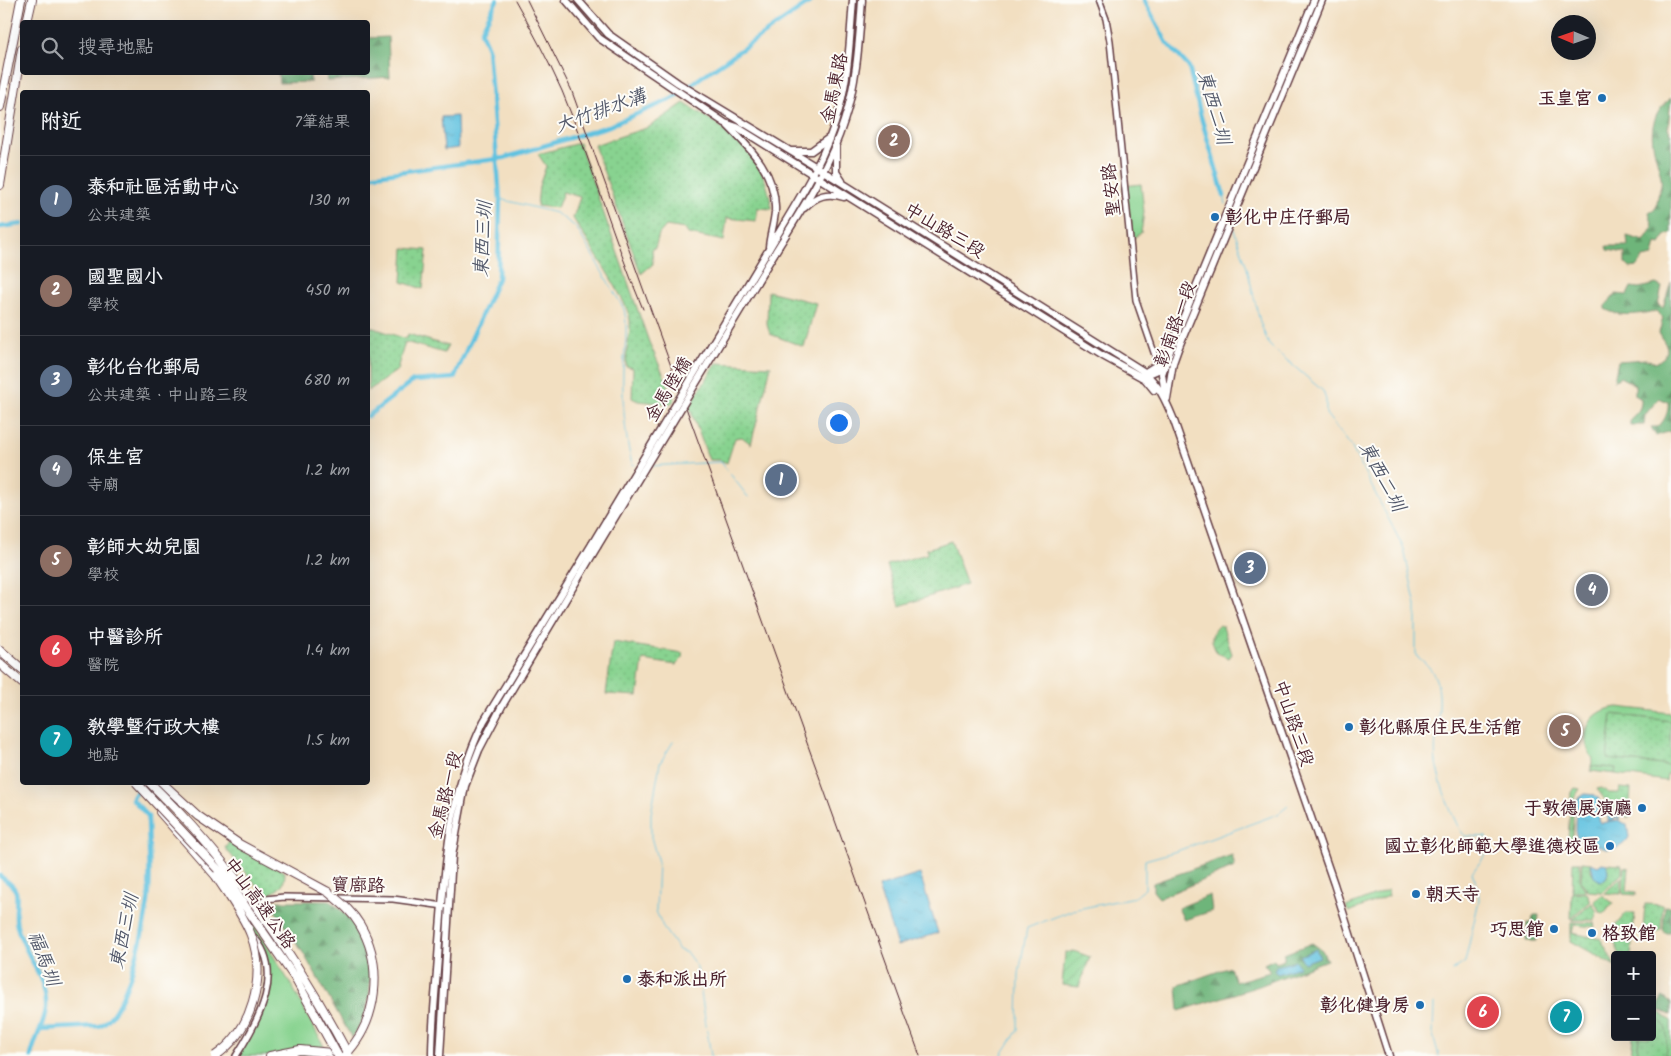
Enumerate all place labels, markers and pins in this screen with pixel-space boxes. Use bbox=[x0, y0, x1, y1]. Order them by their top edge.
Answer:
place label: 玉皇宮 bbox=[1538, 85, 1592, 114]
marker: 玉皇宮 bbox=[1596, 92, 1608, 104]
pin: 2 bbox=[878, 122, 910, 160]
place label: 彰化中庄仔郵局 bbox=[1225, 204, 1351, 233]
marker: 彰化中庄仔郵局 bbox=[1209, 211, 1221, 223]
pin: 1 bbox=[765, 461, 797, 499]
pin: 3 bbox=[1234, 549, 1266, 587]
pin: 4 bbox=[1576, 571, 1608, 609]
pin: 5 bbox=[1549, 712, 1581, 750]
place label: 彰化縣原住民生活館 bbox=[1359, 714, 1521, 743]
marker: 彰化縣原住民生活館 bbox=[1343, 721, 1355, 733]
place label: 于敦德展演廳 bbox=[1524, 795, 1632, 824]
marker: 于敦德展演廳 bbox=[1636, 802, 1648, 814]
place label: 國立彰化師範大學進德校區 bbox=[1384, 833, 1600, 862]
marker: 國立彰化師範大學進德校區 bbox=[1604, 840, 1616, 852]
place label: 朝天寺 bbox=[1426, 881, 1480, 910]
marker: 朝天寺 bbox=[1410, 888, 1422, 900]
place label: 巧思館 bbox=[1490, 916, 1544, 945]
place label: 格致館 bbox=[1602, 920, 1656, 949]
marker: 巧思館 bbox=[1548, 923, 1560, 935]
marker: 格致館 bbox=[1586, 927, 1598, 939]
place label: 泰和派出所 bbox=[637, 966, 727, 995]
marker: 泰和派出所 bbox=[621, 973, 633, 985]
place label: 彰化健身房 bbox=[1320, 992, 1410, 1021]
pin: 6 bbox=[1467, 993, 1499, 1031]
pin: 7 bbox=[1550, 998, 1582, 1036]
marker: 彰化健身房 bbox=[1414, 999, 1426, 1011]

